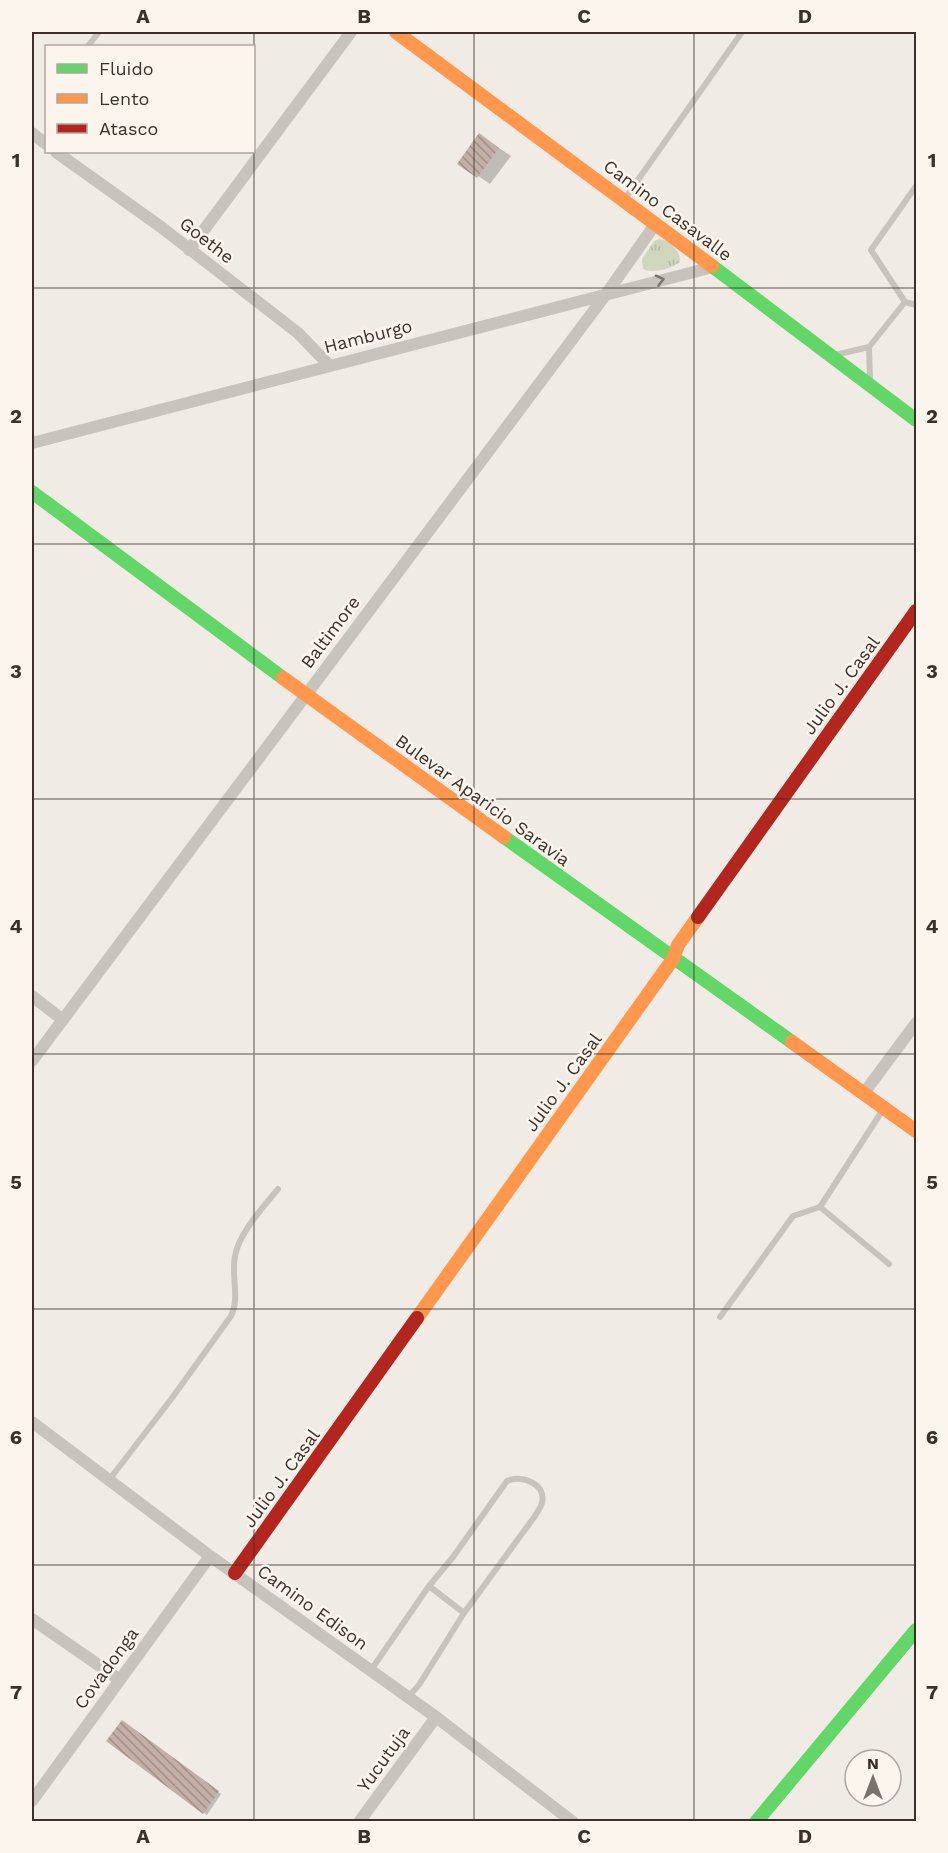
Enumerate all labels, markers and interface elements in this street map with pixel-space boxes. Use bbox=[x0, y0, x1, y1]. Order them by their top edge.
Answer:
text: A bbox=[136, 4, 150, 28]
text: B bbox=[357, 4, 371, 28]
text: C bbox=[577, 4, 591, 28]
text: D bbox=[798, 4, 812, 28]
legend bbox=[45, 45, 255, 153]
text: Fluido bbox=[99, 58, 153, 79]
text: Lento bbox=[99, 88, 149, 109]
text: Atasco bbox=[99, 118, 158, 139]
text: 1 bbox=[12, 148, 20, 172]
text: 1 bbox=[928, 148, 936, 172]
street label: Camino Casavalle bbox=[600, 155, 736, 265]
street label: Goethe bbox=[176, 212, 238, 268]
one-way arrow bbox=[655, 274, 665, 287]
street label: Hamburgo bbox=[322, 315, 414, 357]
text: 2 bbox=[10, 404, 22, 428]
text: 2 bbox=[926, 404, 938, 428]
street label: Baltimore bbox=[296, 592, 364, 672]
street label: Julio J. Casal bbox=[798, 631, 884, 738]
text: 3 bbox=[10, 659, 22, 683]
text: 3 bbox=[926, 659, 938, 683]
street label: Bulevar Aparicio Saravia bbox=[392, 730, 574, 870]
text: 4 bbox=[10, 914, 23, 938]
text: 4 bbox=[926, 914, 939, 938]
street label: Julio J. Casal bbox=[520, 1028, 606, 1135]
text: 5 bbox=[10, 1170, 22, 1194]
text: 5 bbox=[926, 1170, 938, 1194]
street label: Julio J. Casal bbox=[238, 1424, 324, 1531]
text: 6 bbox=[10, 1425, 22, 1449]
text: 6 bbox=[926, 1425, 938, 1449]
street label: Camino Edison bbox=[254, 1560, 372, 1654]
street label: Covadonga bbox=[69, 1623, 143, 1713]
text: 7 bbox=[10, 1680, 22, 1704]
text: 7 bbox=[926, 1680, 938, 1704]
street label: Yucutuja bbox=[352, 1722, 414, 1796]
north arrow bbox=[843, 1748, 903, 1808]
text: N bbox=[867, 1754, 879, 1773]
text: A bbox=[136, 1824, 150, 1848]
text: B bbox=[357, 1824, 371, 1848]
text: C bbox=[577, 1824, 591, 1848]
text: D bbox=[798, 1824, 812, 1848]

